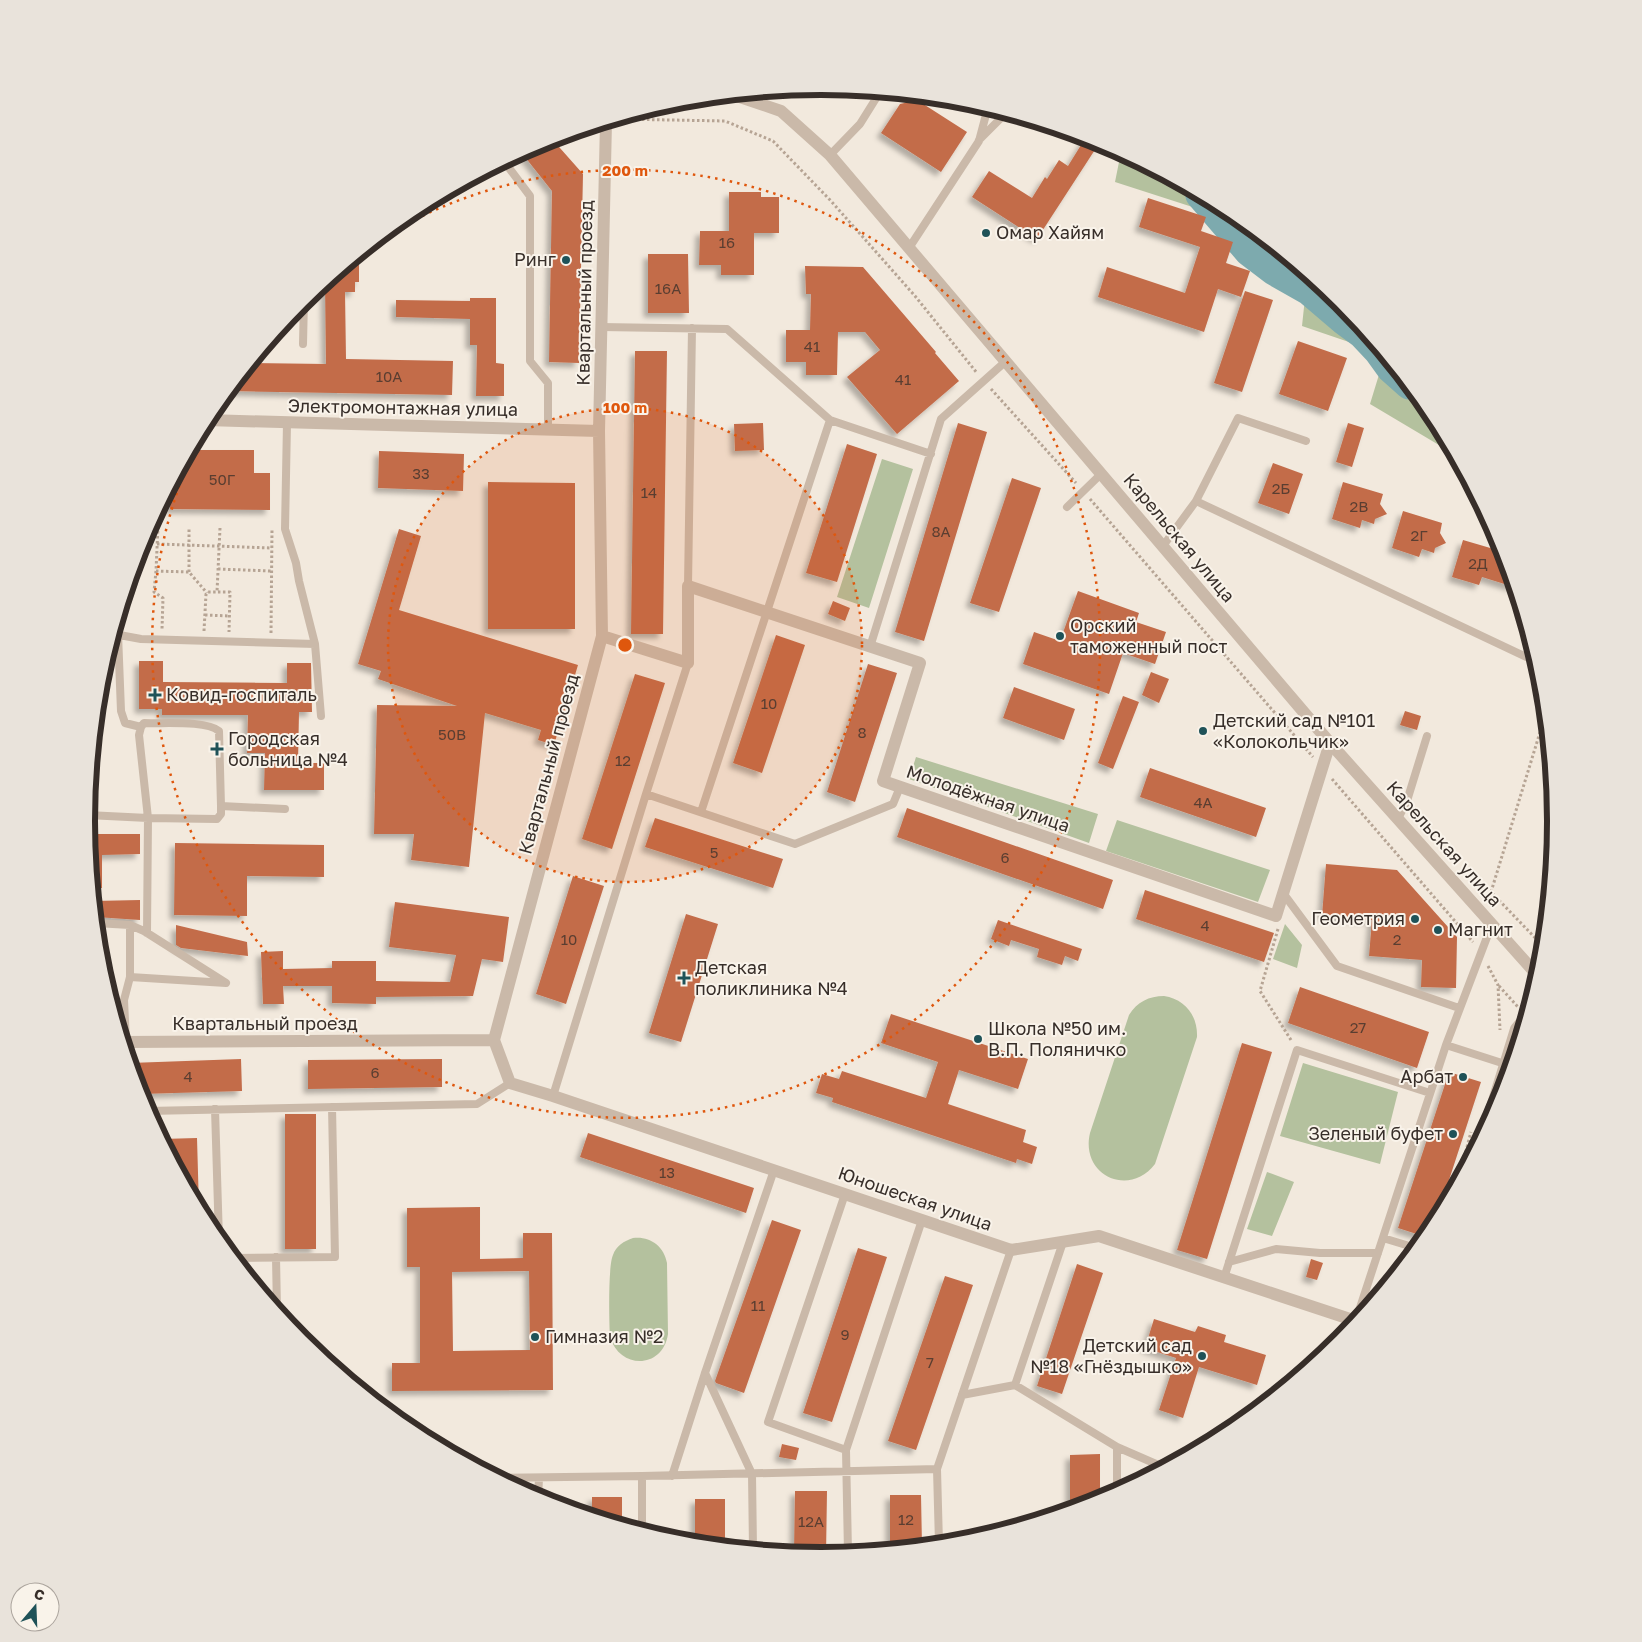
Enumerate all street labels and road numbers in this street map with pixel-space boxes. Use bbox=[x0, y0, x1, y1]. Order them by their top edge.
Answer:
street label: Квартальный проезд bbox=[571, 200, 597, 386]
street label: Электромонтажная улица bbox=[288, 394, 518, 420]
street label: Карельская улица bbox=[1119, 468, 1240, 606]
street label: Квартальный проезд bbox=[513, 671, 583, 856]
street label: Молодёжная улица bbox=[904, 760, 1073, 836]
street label: Карельская улица bbox=[1382, 776, 1507, 911]
street label: Квартальный проезд bbox=[172, 1012, 358, 1034]
street label: Юношеская улица bbox=[835, 1161, 995, 1235]

